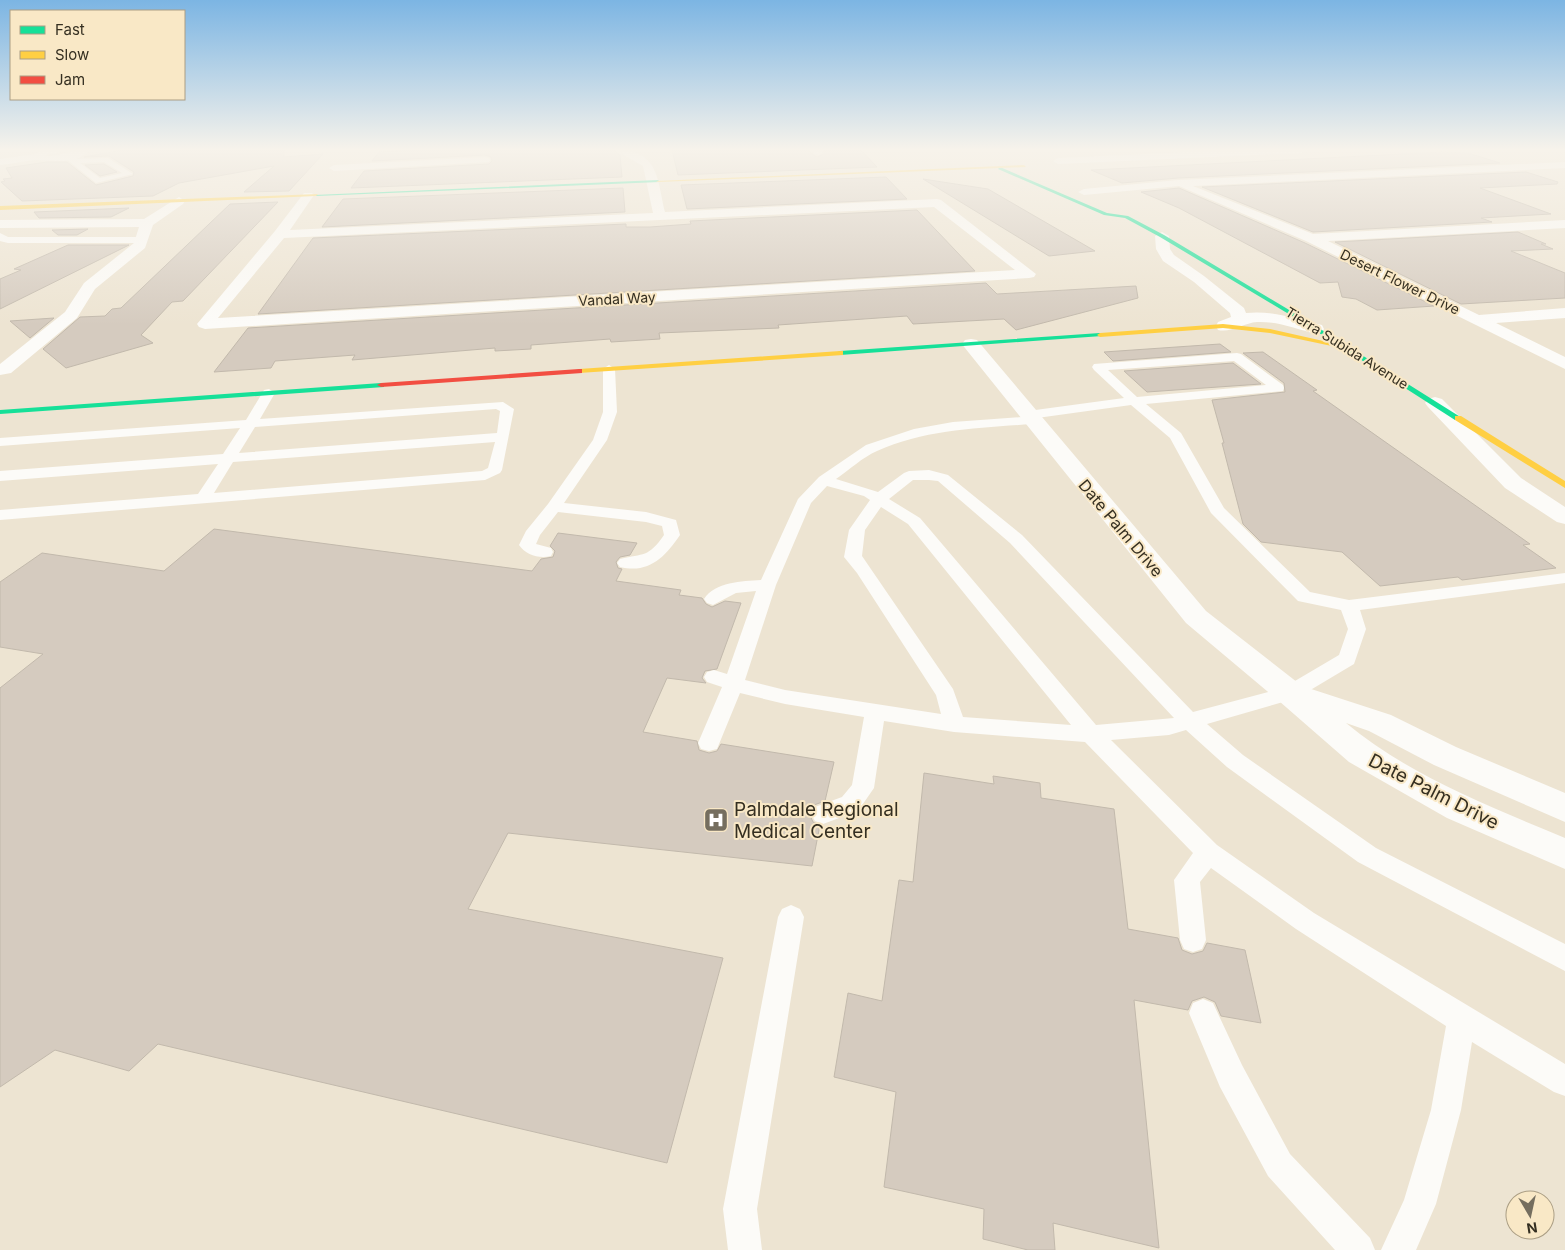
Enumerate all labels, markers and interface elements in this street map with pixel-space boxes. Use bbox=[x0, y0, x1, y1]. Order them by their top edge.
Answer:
legend bbox=[10, 10, 185, 100]
text: Fast bbox=[55, 20, 85, 39]
text: Slow bbox=[55, 45, 89, 64]
text: Jam bbox=[55, 70, 85, 89]
street label: Desert Flower Drive bbox=[1338, 245, 1463, 318]
street label: Vandal Way bbox=[578, 288, 656, 309]
street label: Tierra Subida Avenue bbox=[1283, 303, 1412, 392]
street label: Date Palm Drive bbox=[1075, 475, 1167, 581]
street label: Date Palm Drive bbox=[1365, 749, 1503, 834]
place label: Palmdale Regional Medical Center bbox=[734, 798, 899, 843]
hospital icon: Palmdale Regional Medical Center bbox=[703, 807, 729, 833]
north arrow bbox=[1505, 1190, 1555, 1240]
text: N bbox=[1526, 1219, 1539, 1238]

